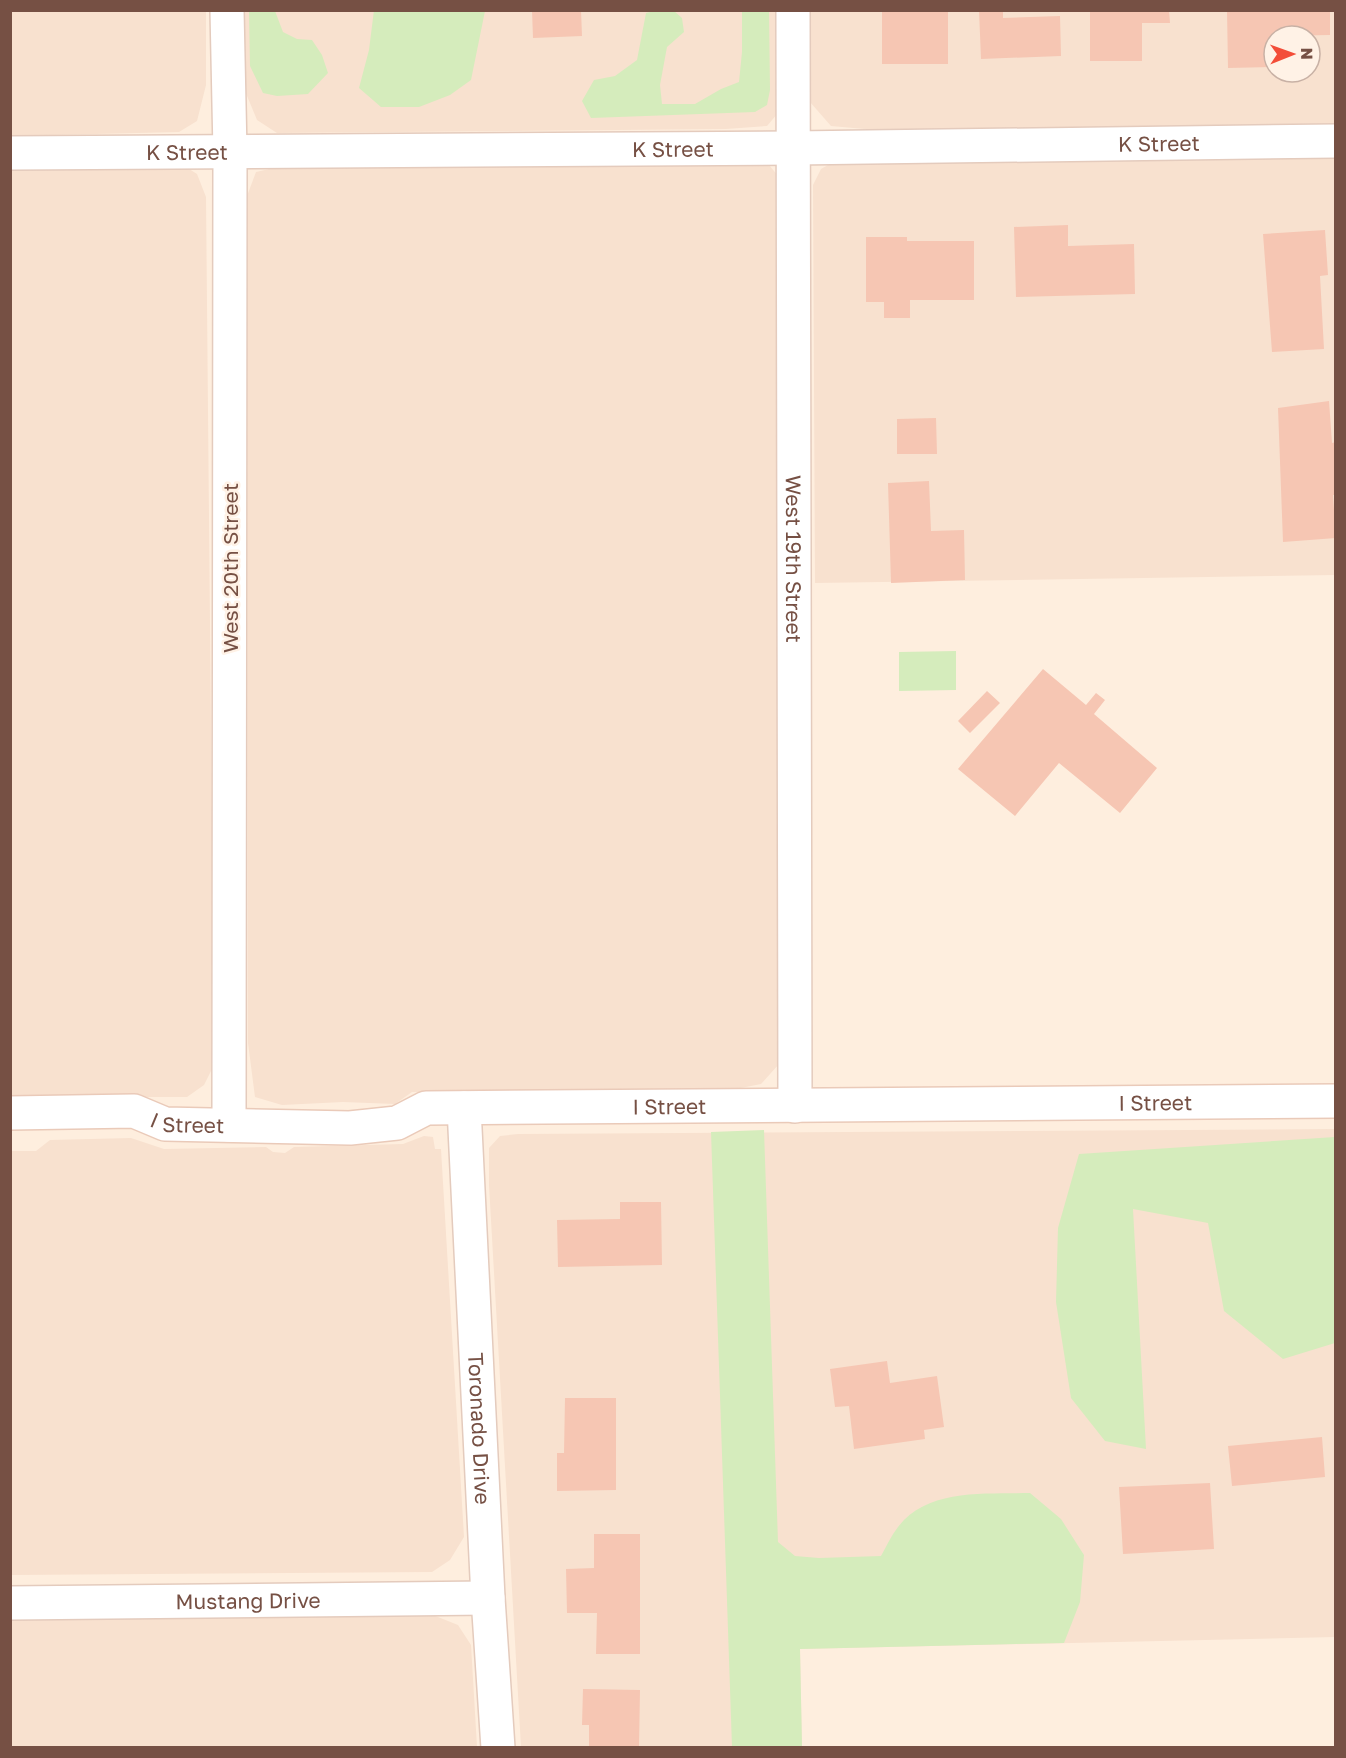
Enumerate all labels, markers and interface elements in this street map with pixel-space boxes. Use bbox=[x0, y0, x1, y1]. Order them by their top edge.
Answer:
north arrow bbox=[1262, 24, 1322, 84]
text: N bbox=[1297, 47, 1317, 60]
street label: K Street bbox=[1118, 130, 1200, 157]
street label: K Street bbox=[632, 136, 714, 162]
street label: K Street bbox=[146, 139, 228, 165]
street label: West 19th Street bbox=[781, 475, 807, 643]
street label: West 20th Street bbox=[217, 483, 243, 653]
street label: I Street bbox=[1118, 1089, 1193, 1116]
street label: I Street bbox=[632, 1093, 707, 1119]
street label: I Street bbox=[146, 1106, 225, 1138]
street label: Toronado Drive bbox=[463, 1352, 496, 1505]
street label: Mustang Drive bbox=[175, 1587, 321, 1614]

